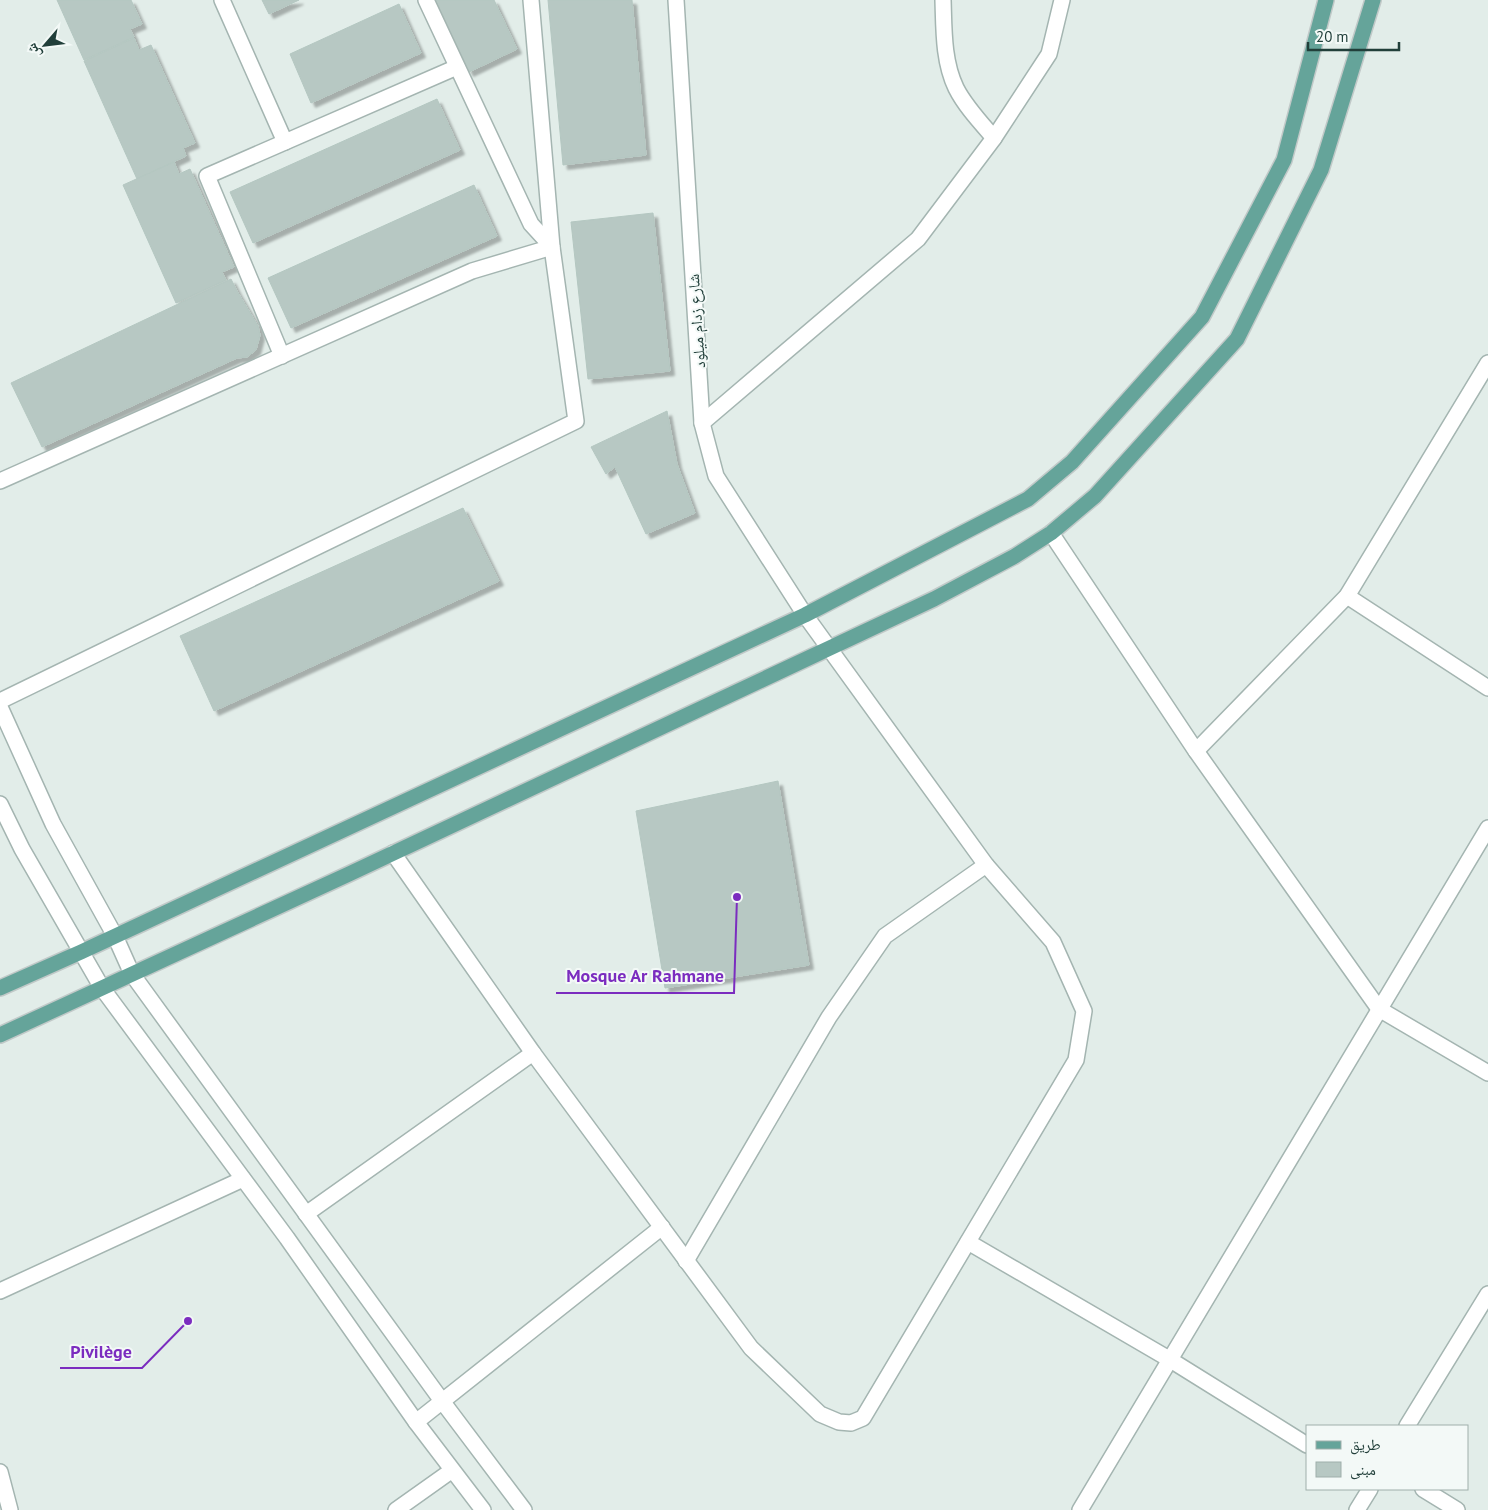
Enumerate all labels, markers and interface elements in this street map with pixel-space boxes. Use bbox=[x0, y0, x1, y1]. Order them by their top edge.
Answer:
north arrow bbox=[20, 20, 70, 70]
scale bar bbox=[1308, 20, 1399, 52]
text: 20 m bbox=[1316, 27, 1349, 46]
text: ش bbox=[22, 40, 45, 62]
street label: شارع زدام ميلود bbox=[683, 273, 710, 369]
callout: Mosque Ar Rahmane bbox=[556, 960, 734, 993]
text: Mosque Ar Rahmane bbox=[566, 964, 724, 987]
callout: Pivilège bbox=[60, 1335, 142, 1368]
text: Pivilège bbox=[70, 1340, 132, 1363]
legend bbox=[1306, 1425, 1468, 1490]
text: طريق bbox=[1350, 1435, 1381, 1455]
text: مبنى bbox=[1350, 1460, 1376, 1480]

